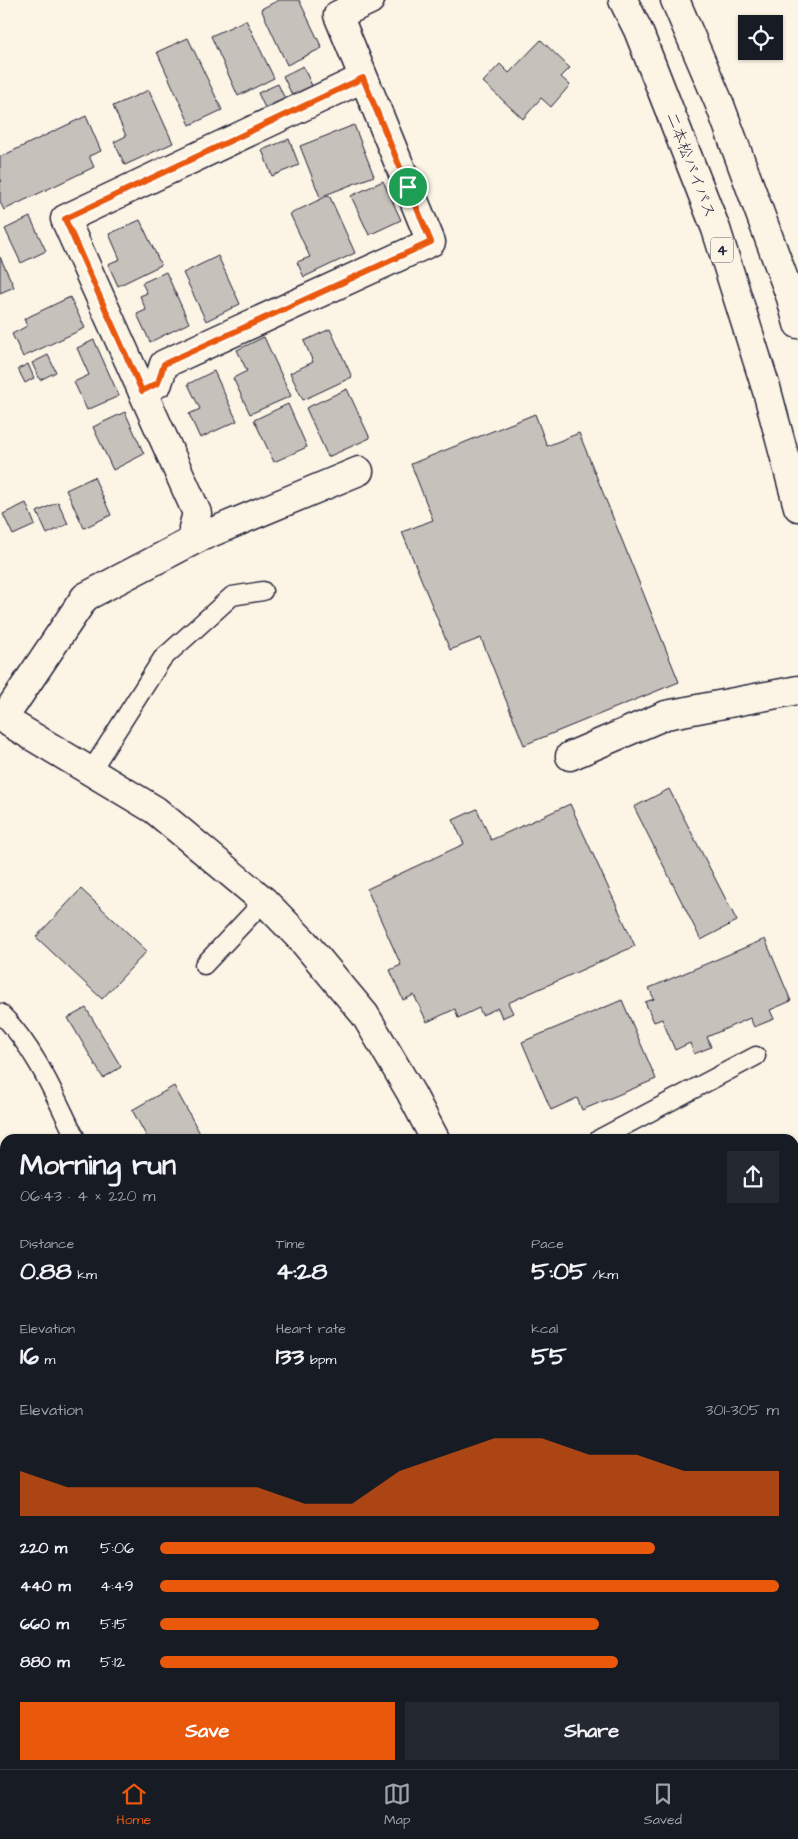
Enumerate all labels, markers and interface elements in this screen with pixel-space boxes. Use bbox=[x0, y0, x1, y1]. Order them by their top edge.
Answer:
map controls bbox=[738, 15, 783, 60]
button: locate bbox=[738, 15, 783, 60]
street label: 二本松バイパス bbox=[661, 109, 721, 221]
pin bbox=[387, 166, 429, 208]
icon: arrive bbox=[394, 173, 422, 201]
road number: 4 bbox=[711, 238, 733, 262]
text: Morning run bbox=[20, 1146, 176, 1185]
button: share bbox=[727, 1151, 779, 1203]
text: 06:43 · 4 × 220 m bbox=[20, 1185, 155, 1207]
text: Distance bbox=[20, 1234, 74, 1254]
text: Time bbox=[276, 1234, 305, 1254]
text: Pace bbox=[531, 1234, 564, 1254]
text: 0.88 bbox=[20, 1254, 72, 1289]
text: 4:28 bbox=[276, 1254, 327, 1289]
text: 5:05 bbox=[531, 1254, 587, 1289]
text: km bbox=[72, 1265, 97, 1285]
text: /km bbox=[587, 1265, 618, 1285]
text: Elevation bbox=[20, 1319, 75, 1339]
text: Heart rate bbox=[276, 1319, 346, 1339]
text: kcal bbox=[531, 1319, 558, 1339]
text: 16 bbox=[20, 1339, 39, 1374]
text: 133 bbox=[276, 1339, 304, 1374]
text: 55 bbox=[531, 1339, 567, 1374]
text: m bbox=[39, 1350, 55, 1370]
text: bpm bbox=[304, 1350, 336, 1370]
text: Elevation bbox=[20, 1399, 83, 1421]
text: 301–305 m bbox=[705, 1399, 779, 1421]
text: 220 m bbox=[20, 1537, 67, 1559]
text: 5:06 bbox=[100, 1537, 134, 1559]
text: 440 m bbox=[20, 1575, 71, 1597]
text: 4:49 bbox=[100, 1575, 134, 1597]
text: 660 m bbox=[20, 1613, 69, 1635]
text: 5:15 bbox=[100, 1613, 127, 1635]
text: 880 m bbox=[20, 1651, 70, 1673]
text: 5:12 bbox=[100, 1651, 125, 1673]
button: Save bbox=[20, 1702, 395, 1760]
button: Share bbox=[405, 1702, 779, 1760]
tab: Home bbox=[116, 1780, 151, 1830]
tab: Map bbox=[383, 1780, 411, 1830]
tab: Saved bbox=[644, 1780, 682, 1830]

